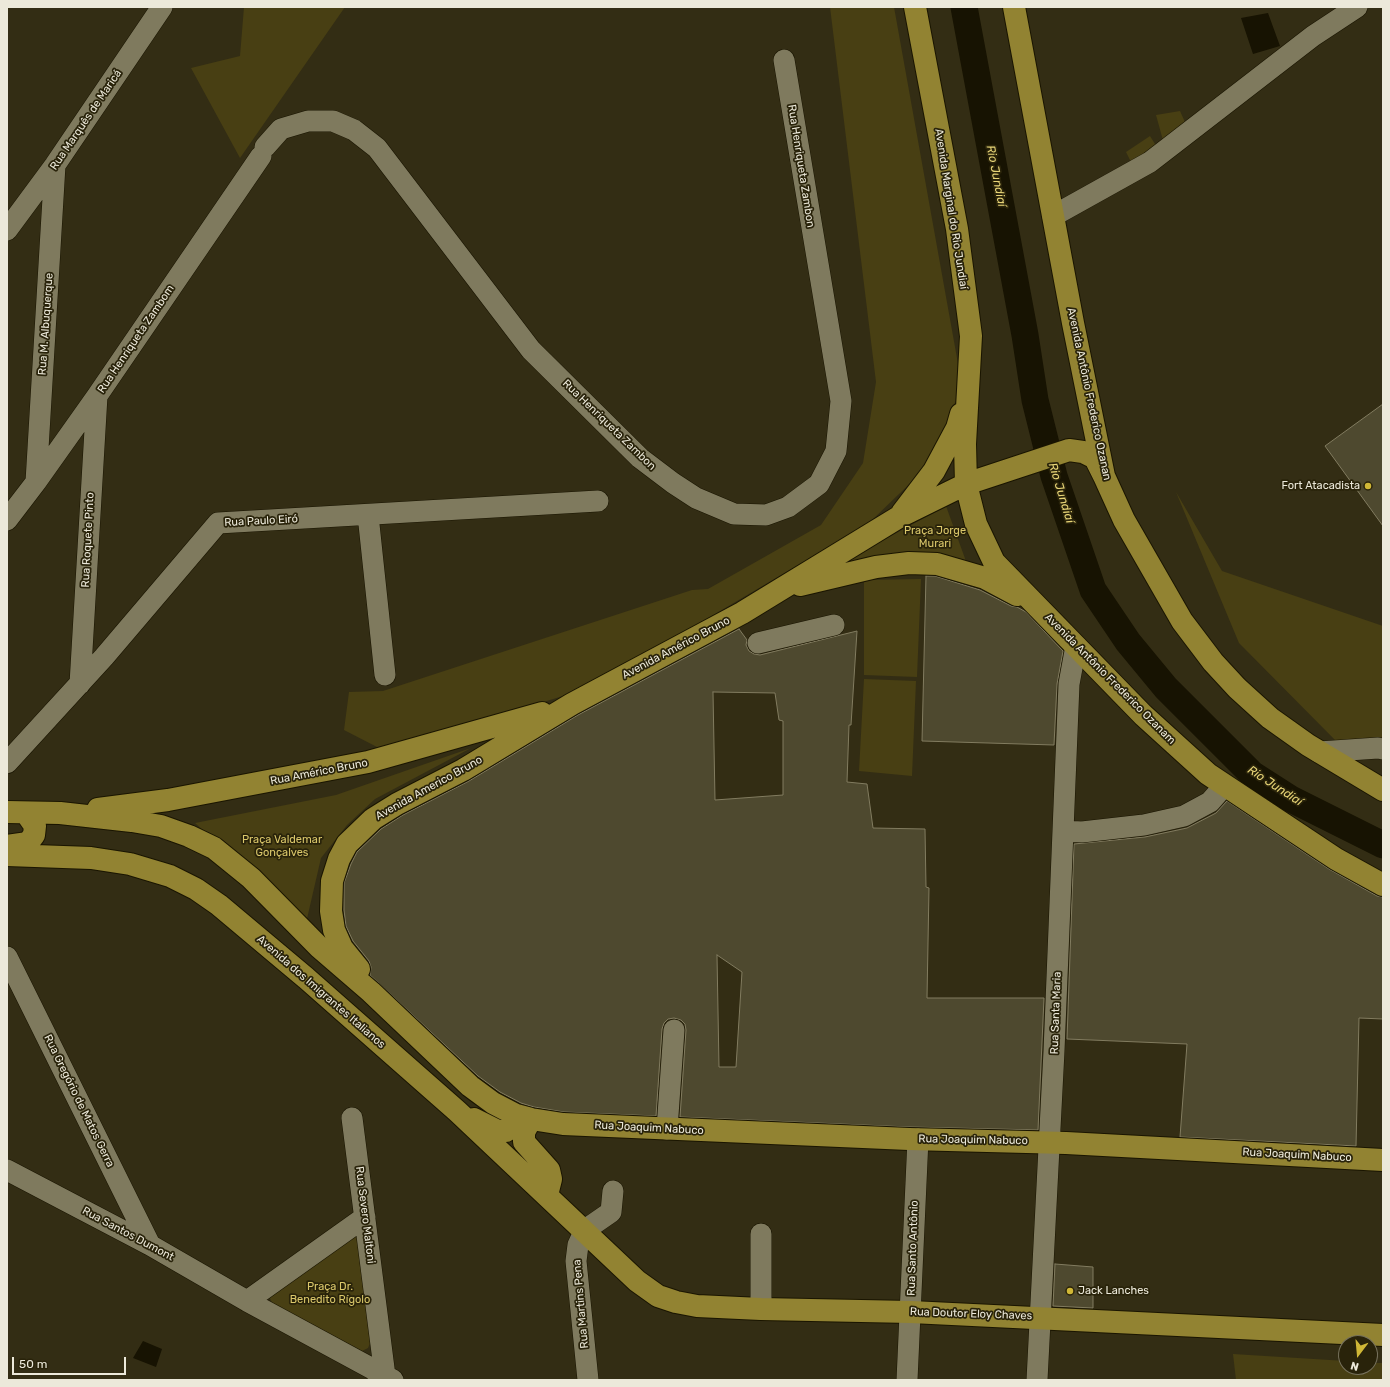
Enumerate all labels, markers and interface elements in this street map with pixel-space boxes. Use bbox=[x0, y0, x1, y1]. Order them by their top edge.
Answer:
street label: Rua Marquês de Maricá bbox=[47, 67, 125, 173]
street label: Rua Henriqueta Zambon bbox=[785, 104, 817, 228]
street label: Avenida Marginal do Rio Jundiaí bbox=[932, 128, 970, 290]
water label: Rio Jundiaí bbox=[983, 144, 1009, 208]
street label: Rua M. Albuquerque bbox=[36, 272, 56, 376]
street label: Rua Henriqueta Zambom bbox=[95, 282, 177, 396]
street label: Avenida Antônio Frederico Ozanan bbox=[1064, 306, 1114, 482]
street label: Rua Henriqueta Zambon bbox=[560, 377, 658, 473]
water label: Rio Jundiaí bbox=[1045, 461, 1077, 525]
place label: Fort Atacadista bbox=[1281, 479, 1360, 493]
marker: Fort Atacadista bbox=[1363, 481, 1373, 491]
street label: Rua Roquete Pinto bbox=[79, 492, 97, 588]
street label: Rua Paulo Eiró bbox=[224, 512, 298, 530]
park label: Praça Jorge Murari bbox=[904, 524, 966, 550]
street label: Avenida Antônio Frederico Ozanam bbox=[1042, 611, 1178, 747]
street label: Avenida Américo Bruno bbox=[620, 614, 732, 682]
street label: Avenida Americo Bruno bbox=[373, 753, 485, 823]
street label: Rua Américo Bruno bbox=[269, 756, 369, 788]
water label: Rio Jundiaí bbox=[1245, 763, 1305, 809]
park label: Praça Valdemar Gonçalves bbox=[242, 833, 322, 859]
street label: Avenida dos Imigrantes Italianos bbox=[254, 933, 388, 1051]
street label: Rua Santa Maria bbox=[1048, 971, 1064, 1055]
street label: Rua Gregório de Matos Gerra bbox=[41, 1032, 117, 1170]
street label: Rua Joaquim Nabuco bbox=[594, 1119, 704, 1137]
street label: Rua Joaquim Nabuco bbox=[918, 1132, 1028, 1148]
street label: Rua Joaquim Nabuco bbox=[1242, 1146, 1352, 1164]
street label: Rua Severo Maltoni bbox=[352, 1166, 378, 1264]
street label: Rua Santo Antônio bbox=[905, 1200, 921, 1296]
street label: Rua Santos Dumont bbox=[80, 1204, 176, 1264]
street label: Rua Martins Pena bbox=[571, 1259, 591, 1349]
park label: Praça Dr. Benedito Rígolo bbox=[290, 1280, 370, 1306]
place label: Jack Lanches bbox=[1078, 1284, 1149, 1298]
marker: Jack Lanches bbox=[1065, 1286, 1075, 1296]
street label: Rua Doutor Eloy Chaves bbox=[910, 1305, 1032, 1323]
north arrow bbox=[1338, 1335, 1378, 1375]
scale bar bbox=[14, 1349, 128, 1375]
text: 50 m bbox=[19, 1357, 47, 1371]
text: N bbox=[1349, 1359, 1360, 1373]

